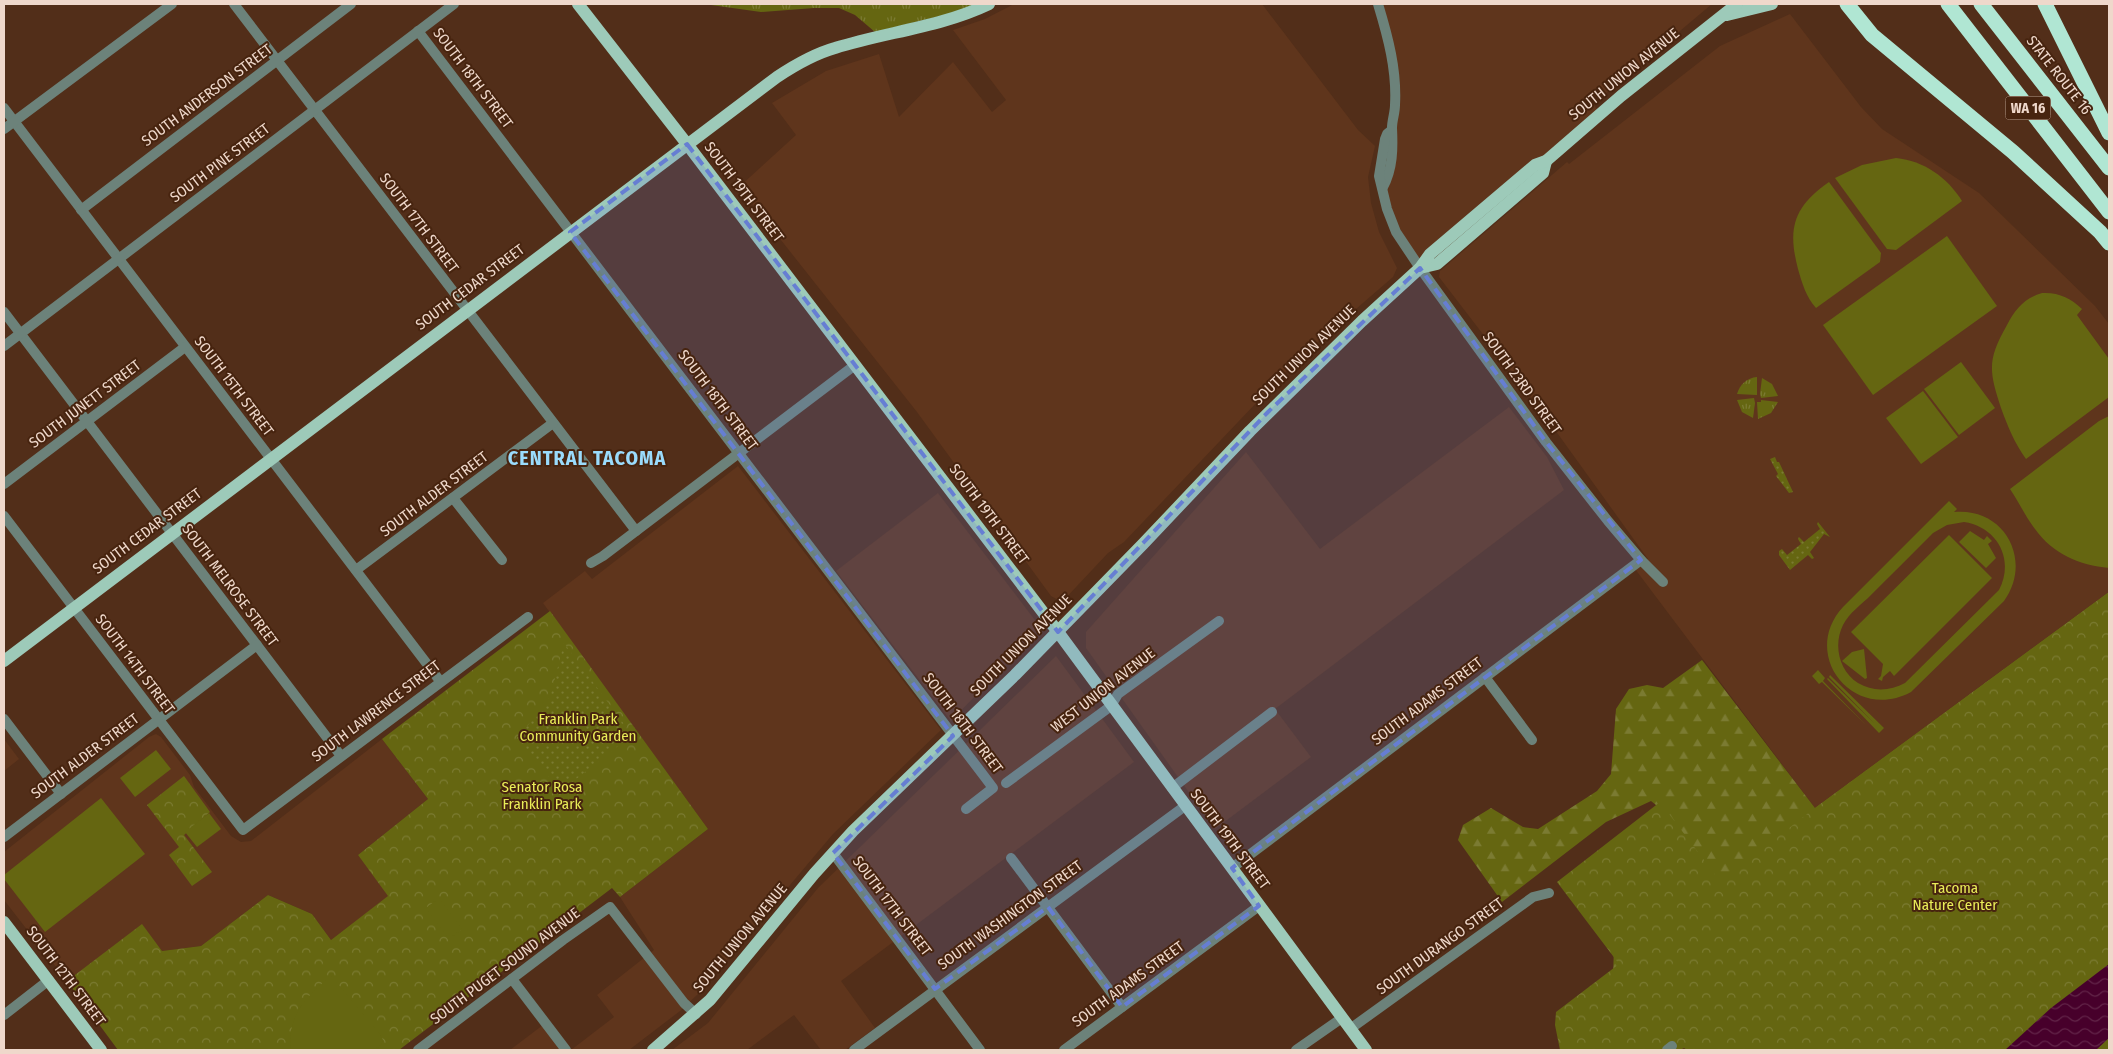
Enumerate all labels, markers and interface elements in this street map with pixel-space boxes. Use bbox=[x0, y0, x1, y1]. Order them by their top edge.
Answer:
street label: SOUTH 18TH STREET bbox=[429, 24, 517, 132]
street label: SOUTH UNION AVENUE bbox=[1565, 24, 1683, 124]
street label: STATE ROUTE 16 bbox=[2023, 32, 2095, 118]
street label: SOUTH ANDERSON STREET bbox=[138, 40, 276, 150]
road number: WA 16 bbox=[2006, 96, 2050, 120]
street label: SOUTH PINE STREET bbox=[167, 120, 273, 206]
street label: SOUTH 19TH STREET bbox=[700, 138, 788, 246]
street label: SOUTH 17TH STREET bbox=[376, 170, 462, 276]
street label: SOUTH CEDAR STREET bbox=[412, 240, 528, 334]
street label: SOUTH UNION AVENUE bbox=[1249, 301, 1359, 409]
street label: SOUTH 23RD STREET bbox=[1479, 328, 1565, 438]
street label: SOUTH 15TH STREET bbox=[191, 333, 277, 439]
street label: SOUTH 18TH STREET bbox=[674, 346, 762, 454]
street label: SOUTH JUNETT STREET bbox=[26, 356, 144, 452]
district label: CENTRAL TACOMA bbox=[508, 446, 666, 470]
street label: SOUTH ALDER STREET bbox=[376, 448, 492, 540]
street label: SOUTH 19TH STREET bbox=[945, 460, 1033, 568]
street label: SOUTH CEDAR STREET bbox=[89, 484, 205, 578]
street label: SOUTH MELROSE STREET bbox=[178, 520, 282, 650]
street label: SOUTH UNION AVENUE bbox=[966, 590, 1076, 700]
street label: SOUTH 14TH STREET bbox=[92, 611, 178, 718]
street label: WEST UNION AVENUE bbox=[1047, 644, 1159, 736]
street label: SOUTH ADAMS STREET bbox=[1368, 653, 1486, 749]
street label: SOUTH LAWRENCE STREET bbox=[308, 657, 444, 765]
street label: SOUTH 18TH STREET bbox=[919, 669, 1007, 777]
street label: SOUTH ALDER STREET bbox=[27, 710, 143, 802]
park label: Franklin Park Community Garden bbox=[519, 710, 637, 745]
park label: Senator Rosa Franklin Park bbox=[502, 778, 582, 813]
street label: SOUTH 19TH STREET bbox=[1186, 785, 1274, 893]
street label: SOUTH 17TH STREET bbox=[849, 853, 935, 959]
street label: SOUTH WASHINGTON STREET bbox=[934, 857, 1086, 973]
park label: Tacoma Nature Center bbox=[1913, 879, 1998, 914]
street label: SOUTH UNION AVENUE bbox=[689, 880, 791, 996]
street label: SOUTH DURANGO STREET bbox=[1373, 894, 1507, 998]
street label: SOUTH PUGET SOUND AVENUE bbox=[427, 904, 583, 1028]
street label: SOUTH 12TH STREET bbox=[23, 923, 109, 1029]
street label: SOUTH ADAMS STREET bbox=[1068, 937, 1188, 1031]

